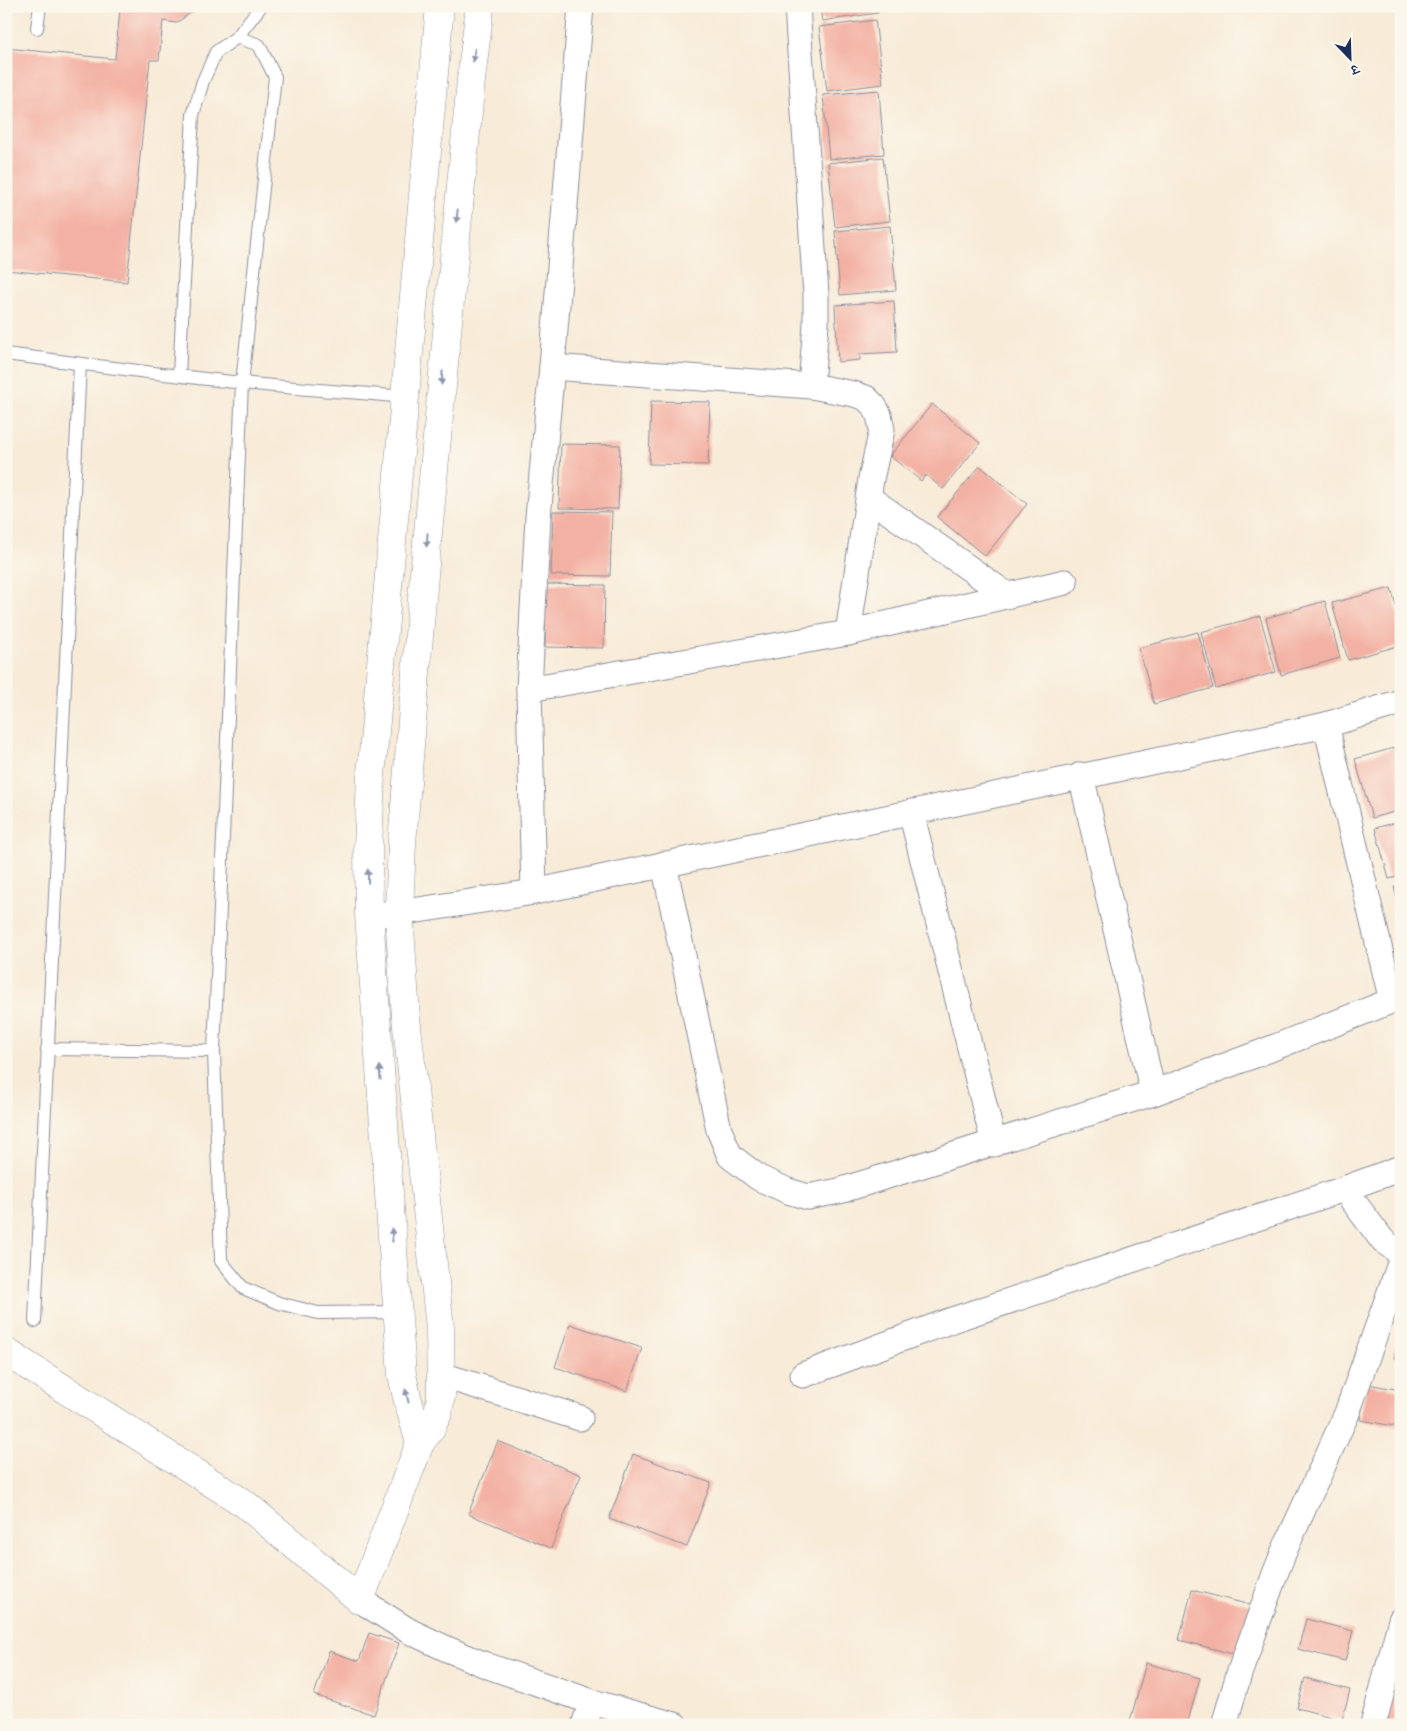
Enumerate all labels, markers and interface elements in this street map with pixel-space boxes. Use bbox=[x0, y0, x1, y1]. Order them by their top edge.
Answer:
north arrow bbox=[1324, 32, 1374, 82]
one-way arrow bbox=[470, 47, 478, 63]
text: उ bbox=[1347, 59, 1363, 81]
one-way arrow bbox=[453, 209, 461, 225]
one-way arrow bbox=[438, 370, 446, 386]
one-way arrow bbox=[423, 532, 431, 548]
one-way arrow bbox=[364, 867, 372, 883]
one-way arrow bbox=[376, 1064, 384, 1080]
one-way arrow bbox=[388, 1226, 396, 1242]
one-way arrow bbox=[403, 1389, 411, 1404]

